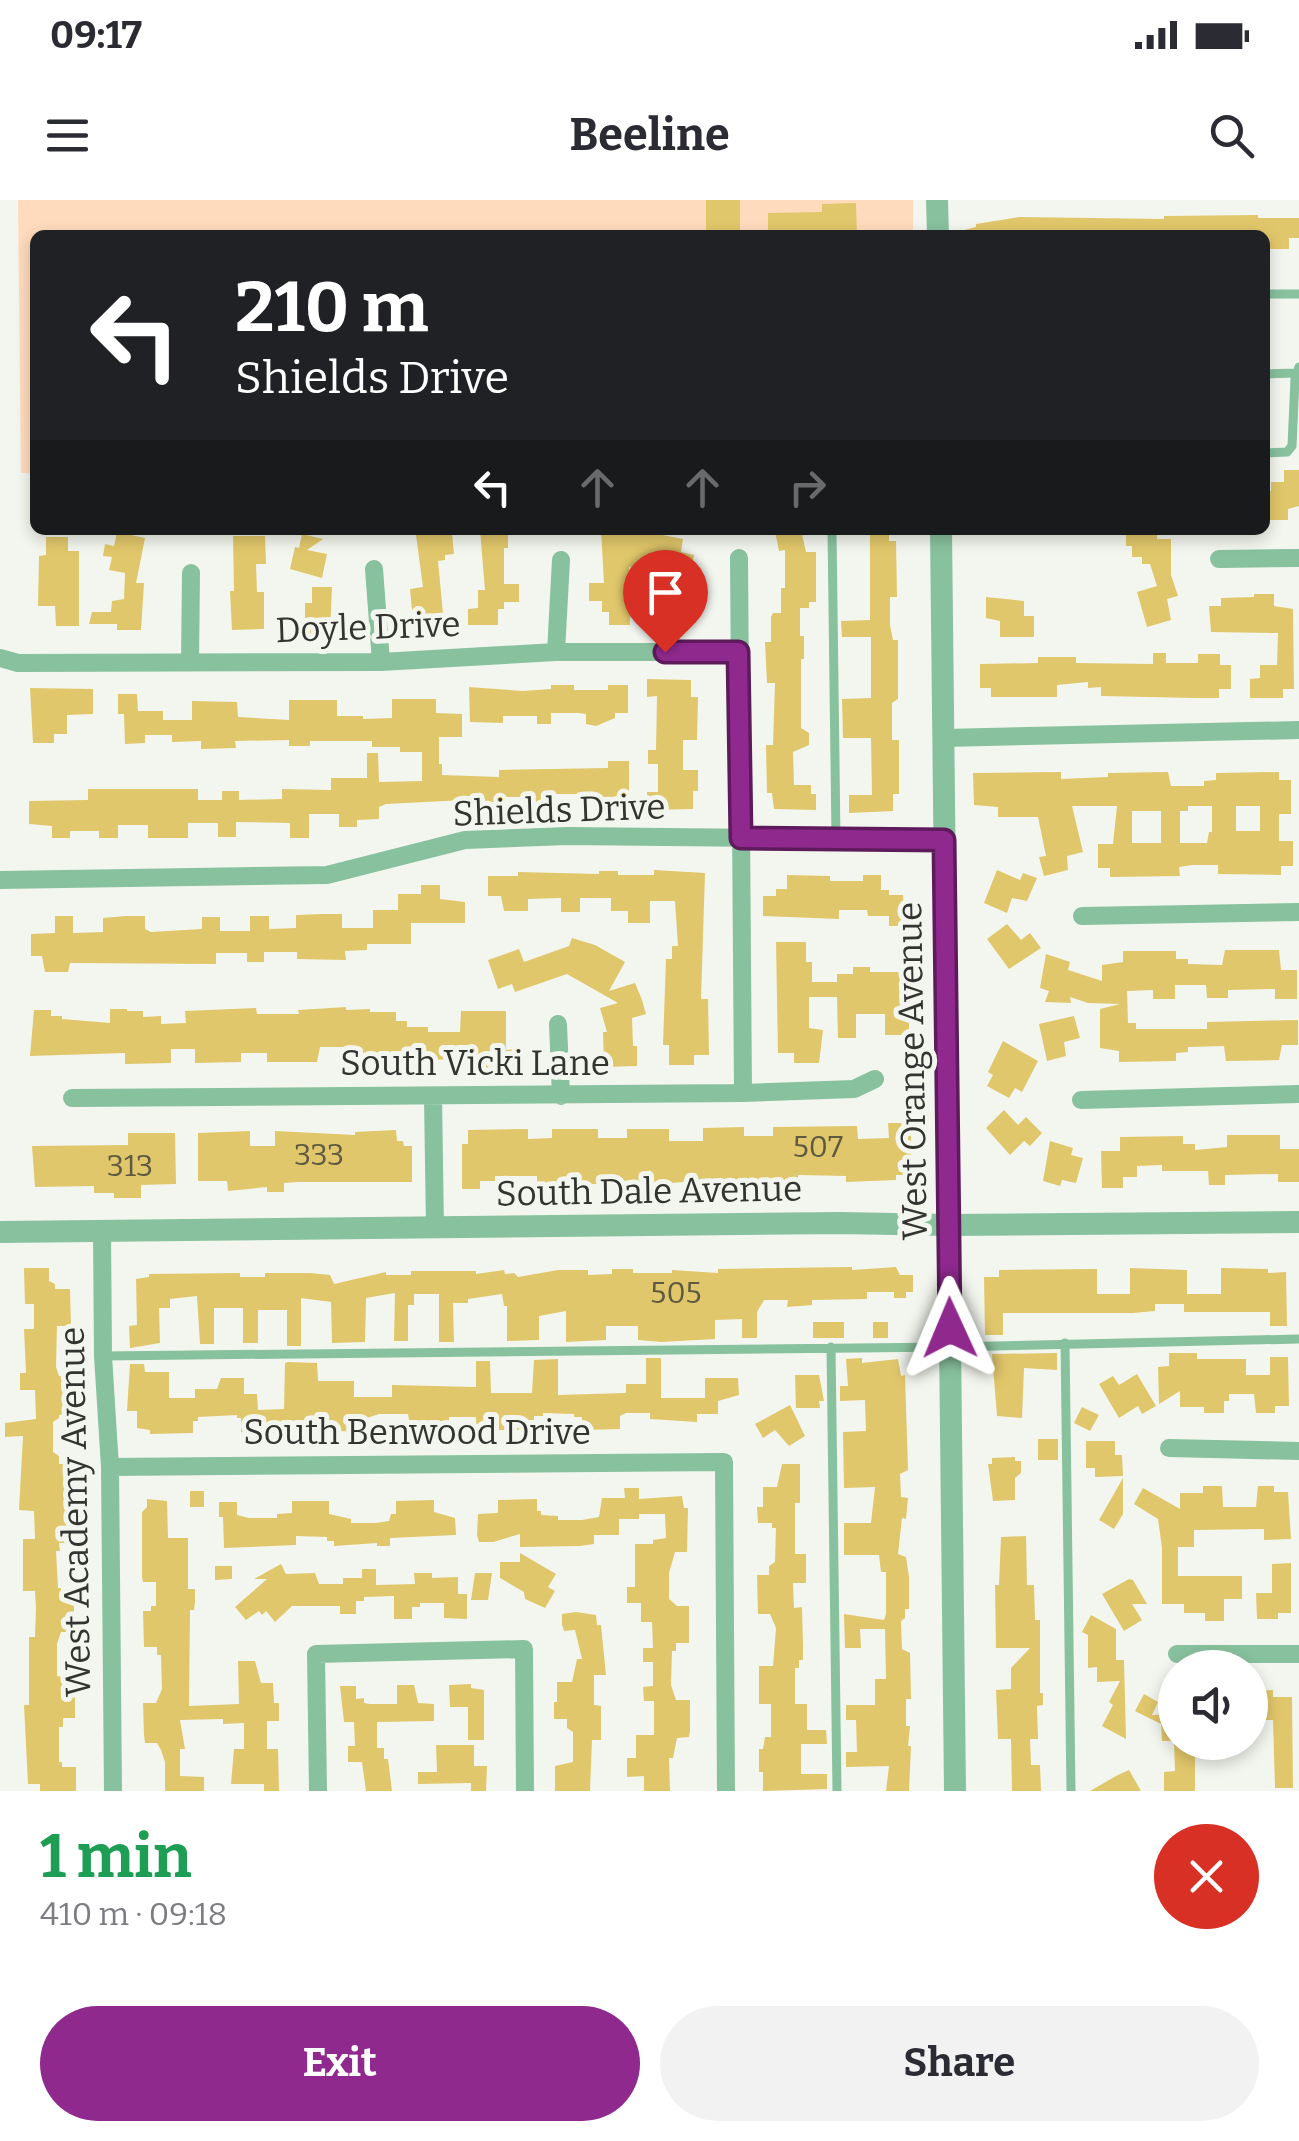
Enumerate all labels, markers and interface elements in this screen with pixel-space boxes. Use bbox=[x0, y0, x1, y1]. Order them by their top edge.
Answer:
text: 09:17 bbox=[50, 12, 142, 58]
icon: menu bbox=[40, 108, 95, 163]
text: Beeline bbox=[569, 108, 730, 162]
icon: search bbox=[1204, 108, 1259, 163]
text: 210 m bbox=[235, 266, 428, 350]
icon: left bbox=[70, 270, 200, 400]
text: Shields Drive bbox=[235, 351, 509, 405]
icon: left bbox=[465, 460, 520, 515]
icon: ahead bbox=[570, 460, 625, 515]
icon: ahead bbox=[675, 460, 730, 515]
icon: right bbox=[780, 460, 835, 515]
pin bbox=[623, 550, 708, 653]
icon: arrive bbox=[638, 565, 693, 620]
street label: Doyle Drive bbox=[275, 603, 461, 651]
street label: Shields Drive bbox=[452, 785, 666, 835]
street label: West Orange Avenue bbox=[888, 902, 936, 1240]
street label: South Vicki Lane bbox=[340, 1042, 610, 1084]
house number: 507 bbox=[793, 1129, 843, 1165]
house number: 333 bbox=[294, 1137, 344, 1173]
house number: 313 bbox=[107, 1148, 153, 1184]
street label: South Dale Avenue bbox=[496, 1167, 802, 1215]
house number: 505 bbox=[650, 1275, 702, 1311]
position arrow bbox=[898, 1276, 1002, 1380]
street label: West Academy Avenue bbox=[51, 1327, 99, 1697]
street label: South Benwood Drive bbox=[243, 1411, 591, 1453]
map controls bbox=[1158, 1650, 1268, 1760]
button: sound bbox=[1158, 1650, 1268, 1760]
text: 1 min bbox=[40, 1821, 192, 1893]
button: close bbox=[1154, 1824, 1259, 1929]
text: 410 m · 09:18 bbox=[40, 1895, 227, 1933]
button: Exit bbox=[40, 2006, 640, 2121]
button: Share bbox=[660, 2006, 1259, 2121]

